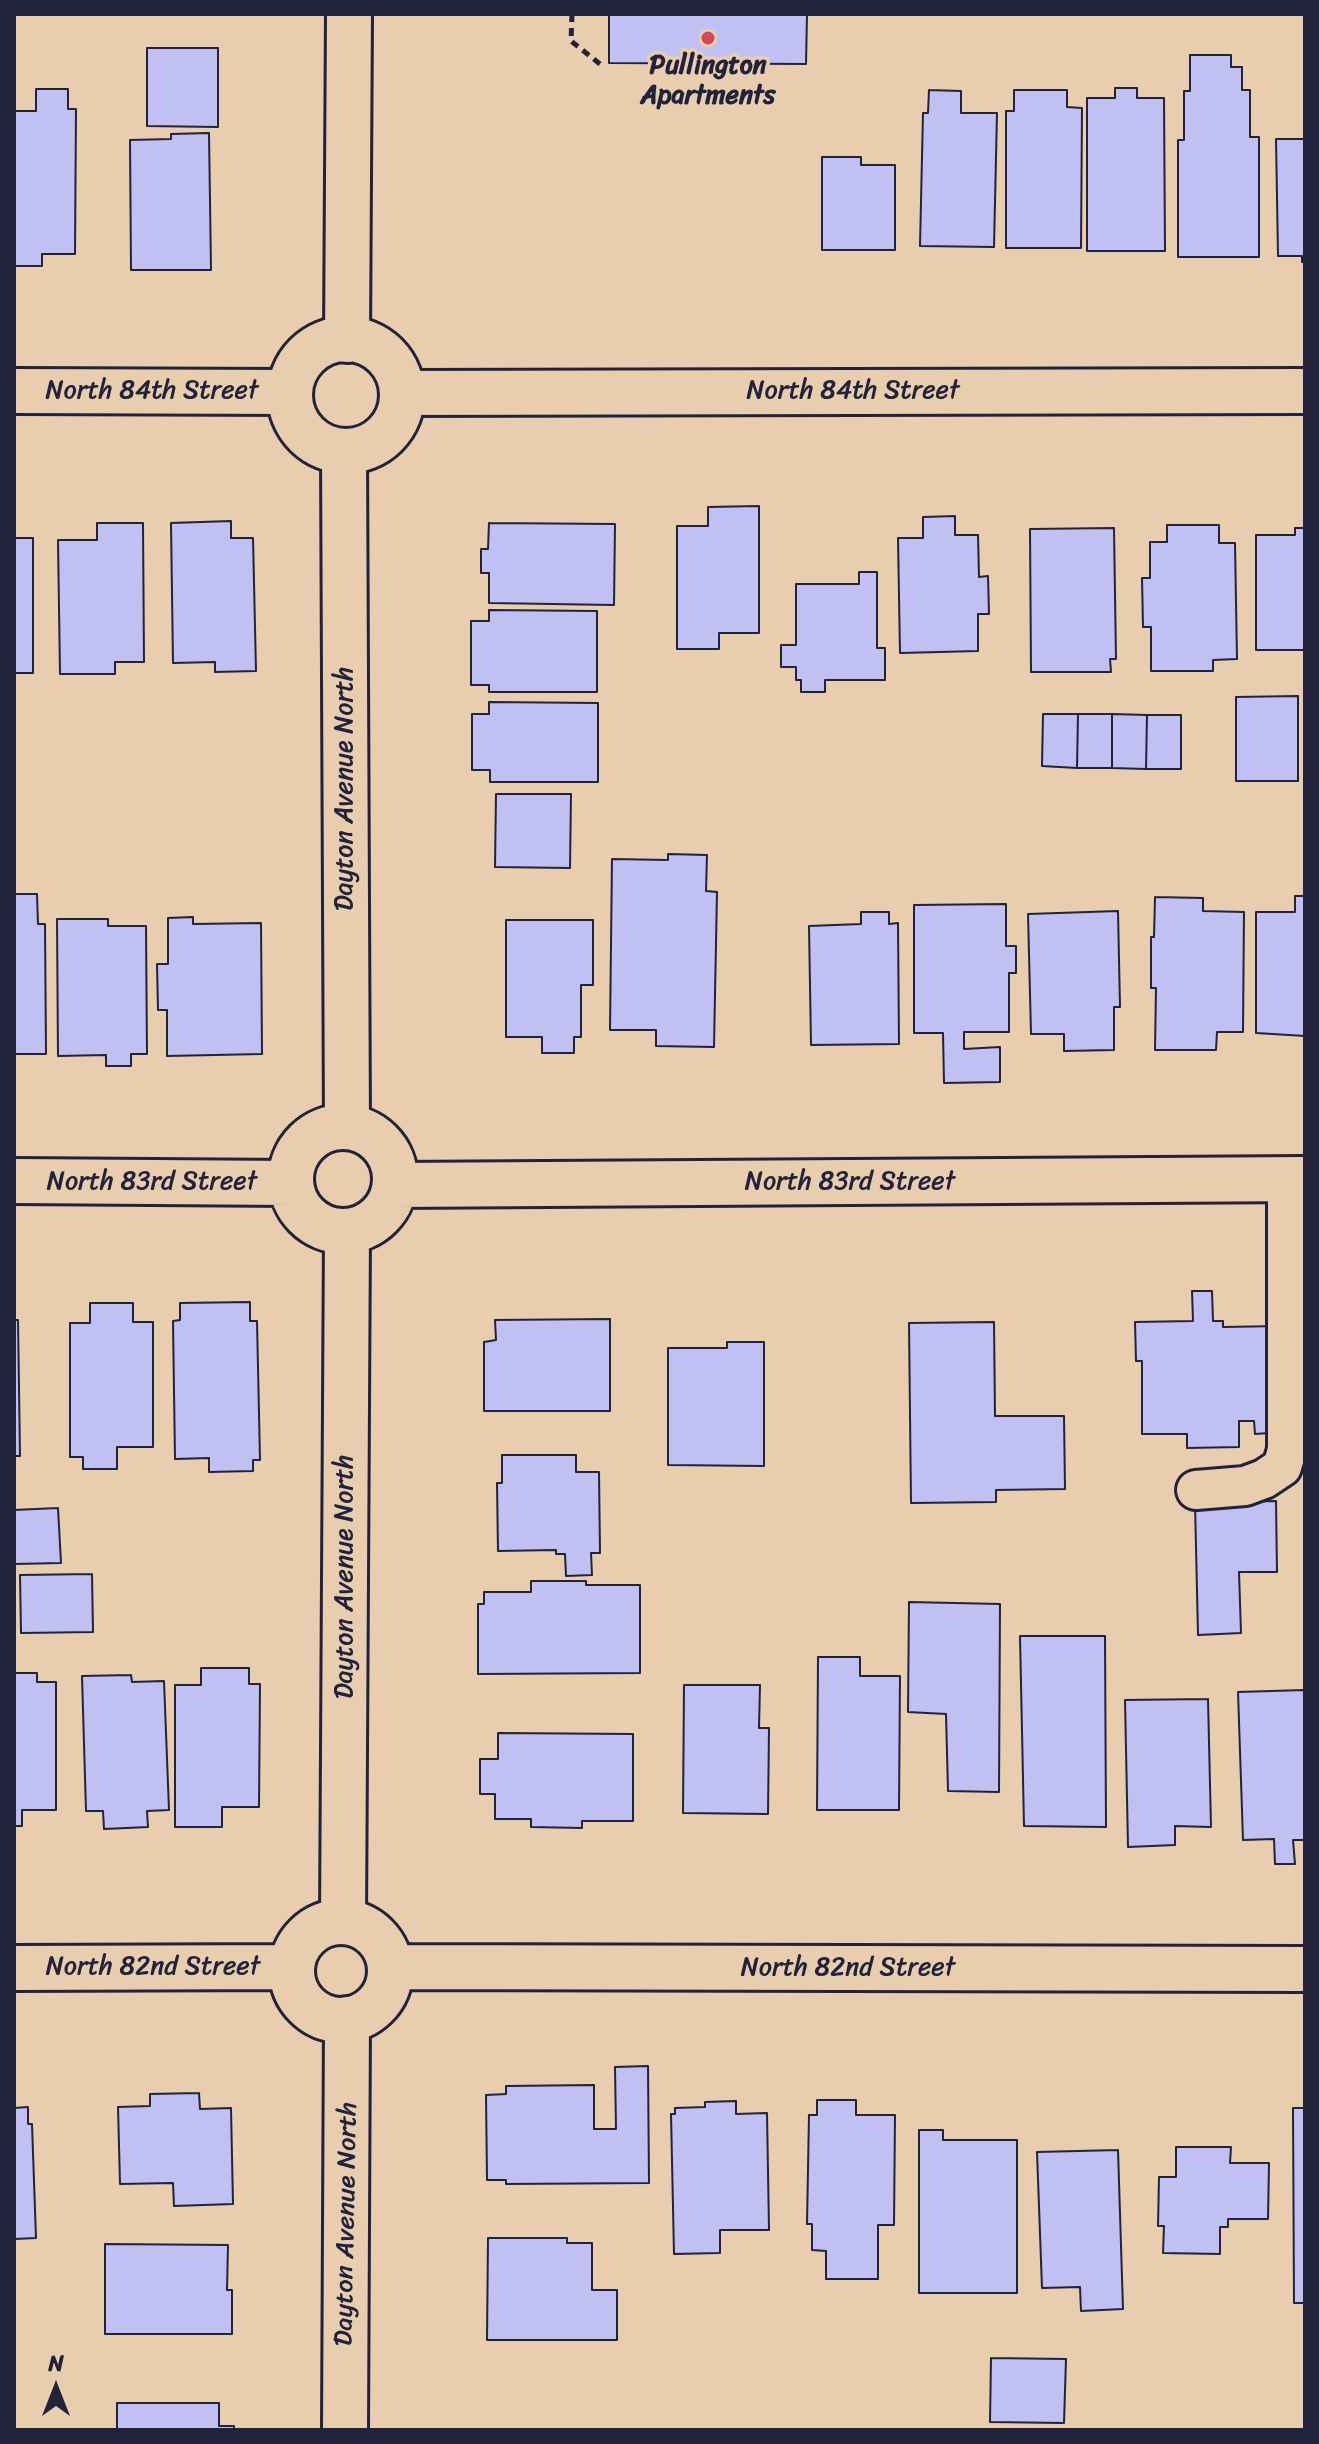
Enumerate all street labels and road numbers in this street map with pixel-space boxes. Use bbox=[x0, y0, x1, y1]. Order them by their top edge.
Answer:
street label: North 84th Street bbox=[46, 375, 258, 407]
street label: North 84th Street bbox=[747, 375, 959, 407]
street label: Dayton Avenue North bbox=[329, 667, 361, 911]
street label: North 83rd Street bbox=[47, 1166, 257, 1198]
street label: North 83rd Street bbox=[745, 1166, 955, 1198]
street label: Dayton Avenue North bbox=[329, 1455, 361, 1699]
street label: North 82nd Street bbox=[46, 1951, 260, 1983]
street label: North 82nd Street bbox=[741, 1952, 955, 1984]
street label: Dayton Avenue North bbox=[329, 2102, 365, 2346]

